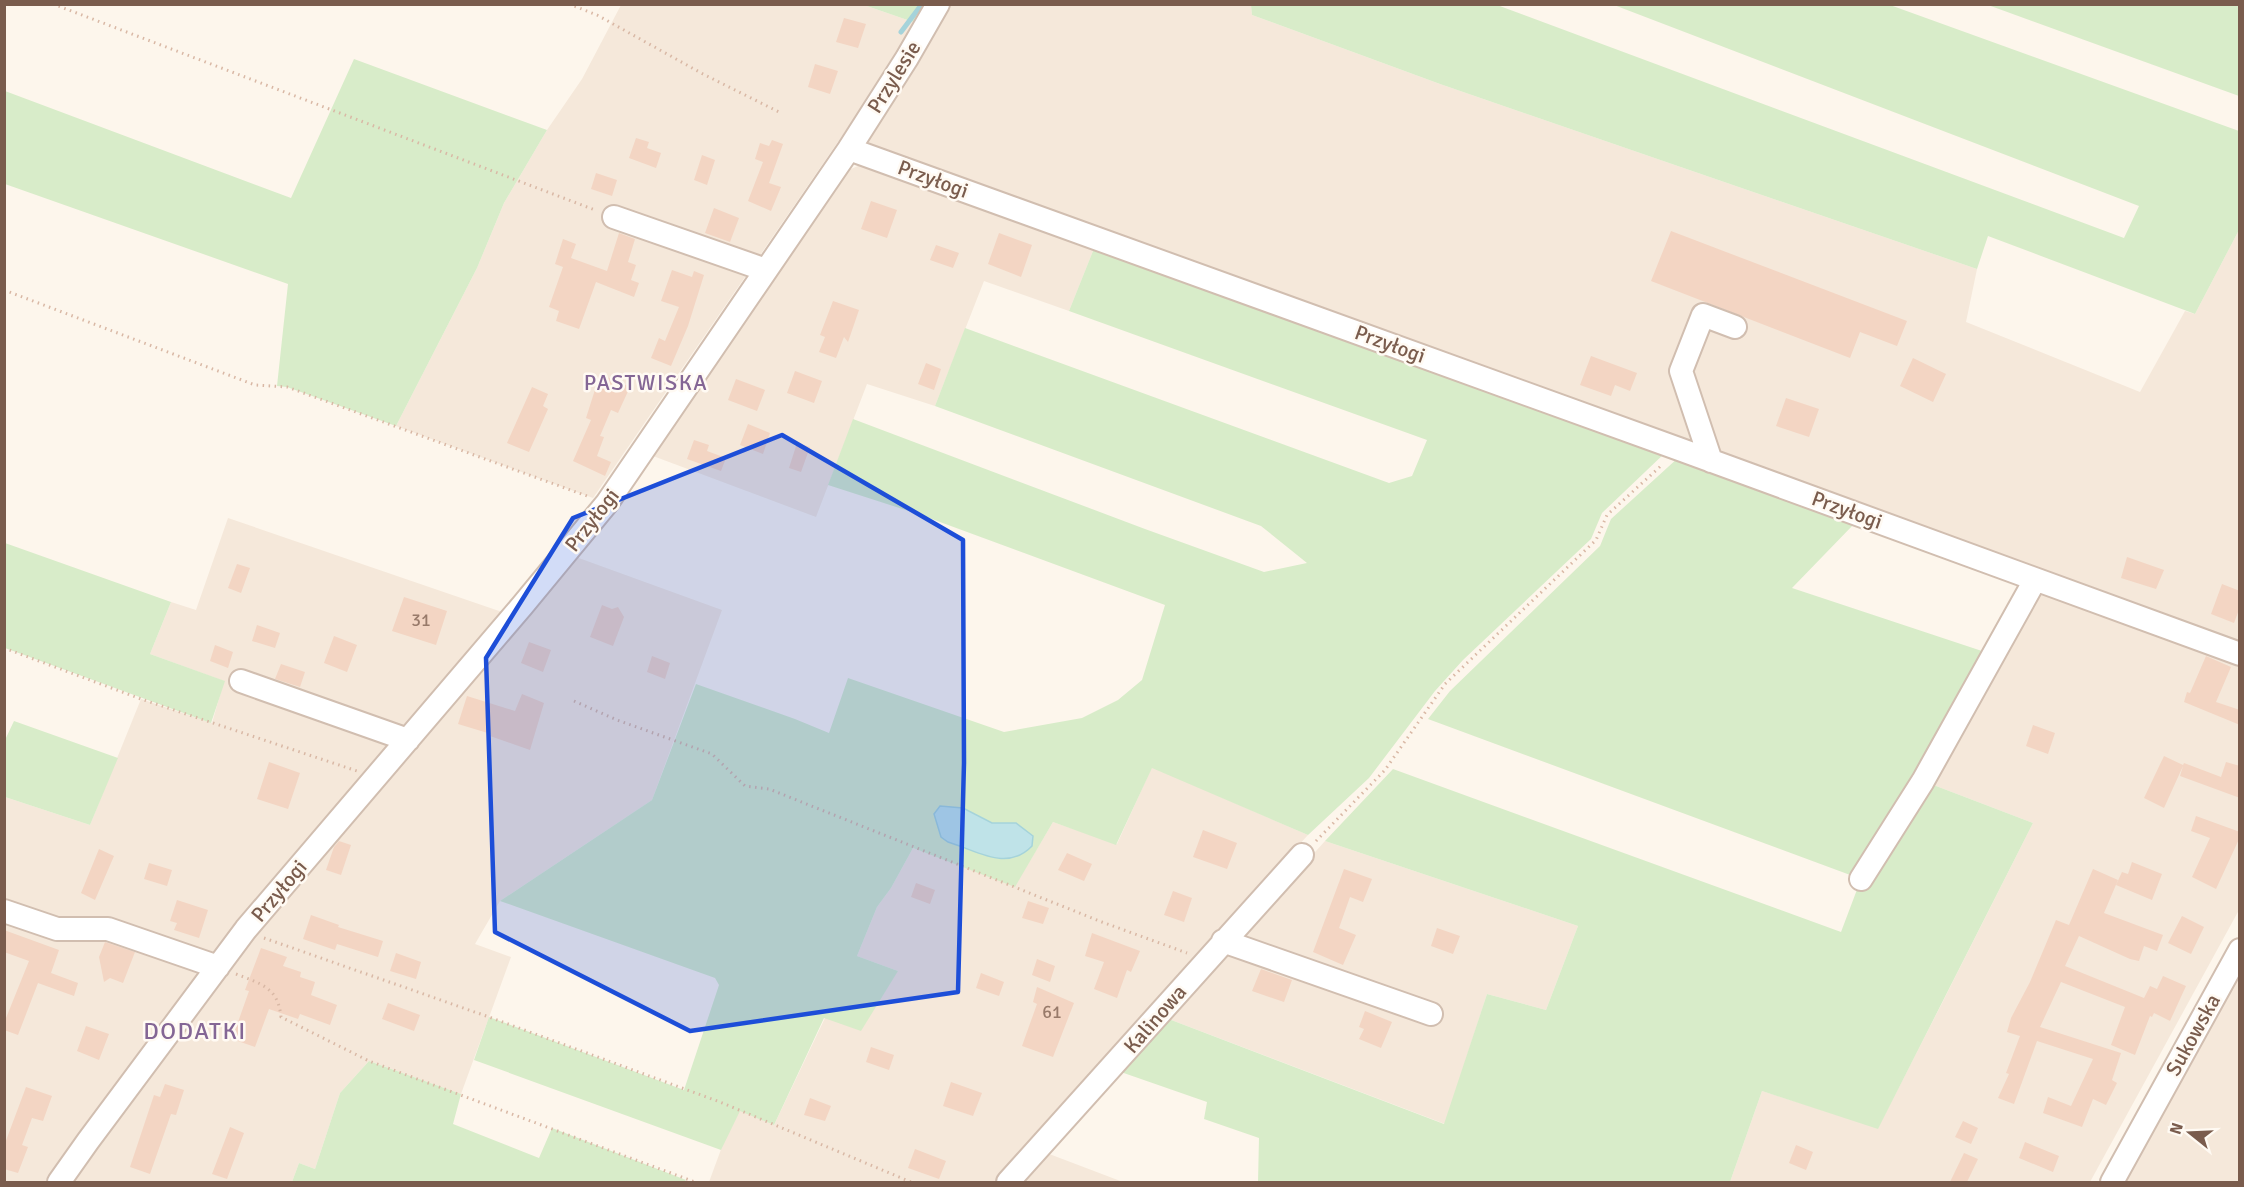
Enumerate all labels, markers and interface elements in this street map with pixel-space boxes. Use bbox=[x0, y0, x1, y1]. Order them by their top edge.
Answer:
street label: Przylesie bbox=[862, 36, 926, 118]
street label: Przyłogi bbox=[894, 154, 972, 204]
street label: Przyłogi bbox=[1351, 319, 1429, 369]
district label: PASTWISKA bbox=[584, 369, 708, 396]
street label: Przyłogi bbox=[559, 483, 625, 557]
street label: Przyłogi bbox=[1808, 485, 1886, 535]
house number: 31 bbox=[411, 609, 431, 631]
street label: Przyłogi bbox=[245, 855, 313, 927]
street label: Kalinowa bbox=[1118, 979, 1192, 1059]
street label: Sukowska bbox=[2160, 990, 2226, 1080]
house number: 61 bbox=[1042, 1001, 1062, 1023]
district label: DODATKI bbox=[143, 1016, 247, 1046]
north arrow bbox=[2160, 1103, 2220, 1163]
text: N bbox=[2165, 1120, 2188, 1137]

